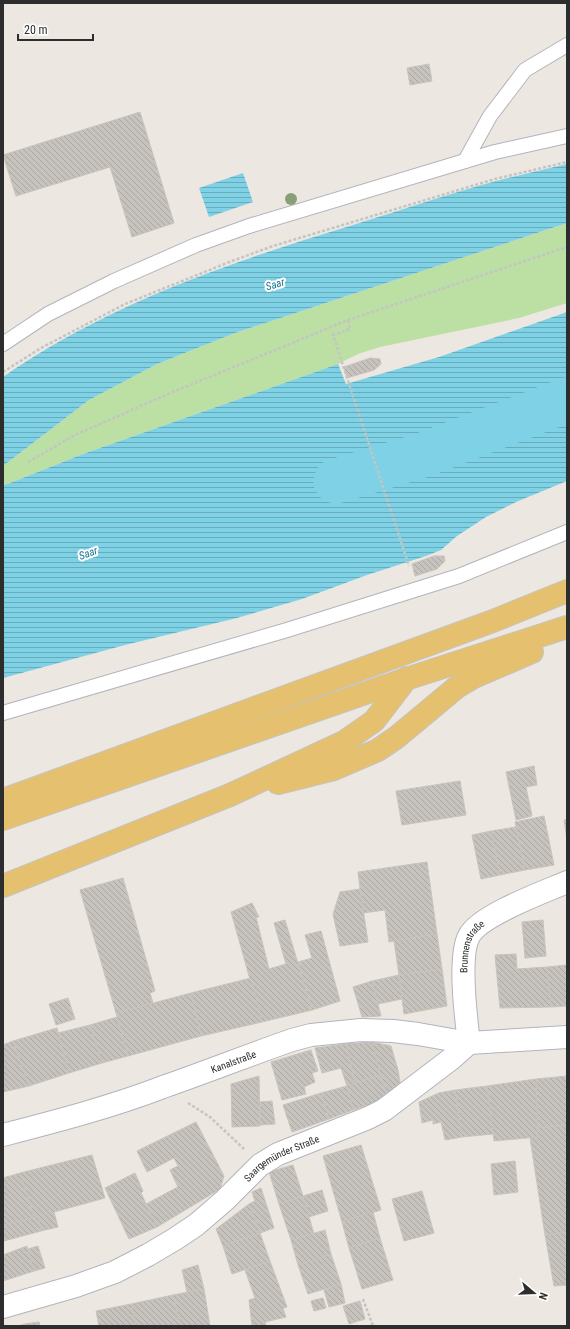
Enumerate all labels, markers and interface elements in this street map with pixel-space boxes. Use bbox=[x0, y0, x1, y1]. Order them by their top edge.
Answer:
scale bar bbox=[18, 16, 93, 42]
text: 20 m bbox=[24, 23, 48, 37]
water label: Saar bbox=[264, 275, 287, 293]
water label: Saar bbox=[77, 544, 100, 563]
street label: Brunnenstraße bbox=[458, 918, 487, 973]
street label: Kanalstraße bbox=[209, 1048, 258, 1075]
street label: Saargemünder Straße bbox=[242, 1133, 321, 1184]
north arrow bbox=[514, 1273, 554, 1313]
text: N bbox=[536, 1291, 550, 1302]

